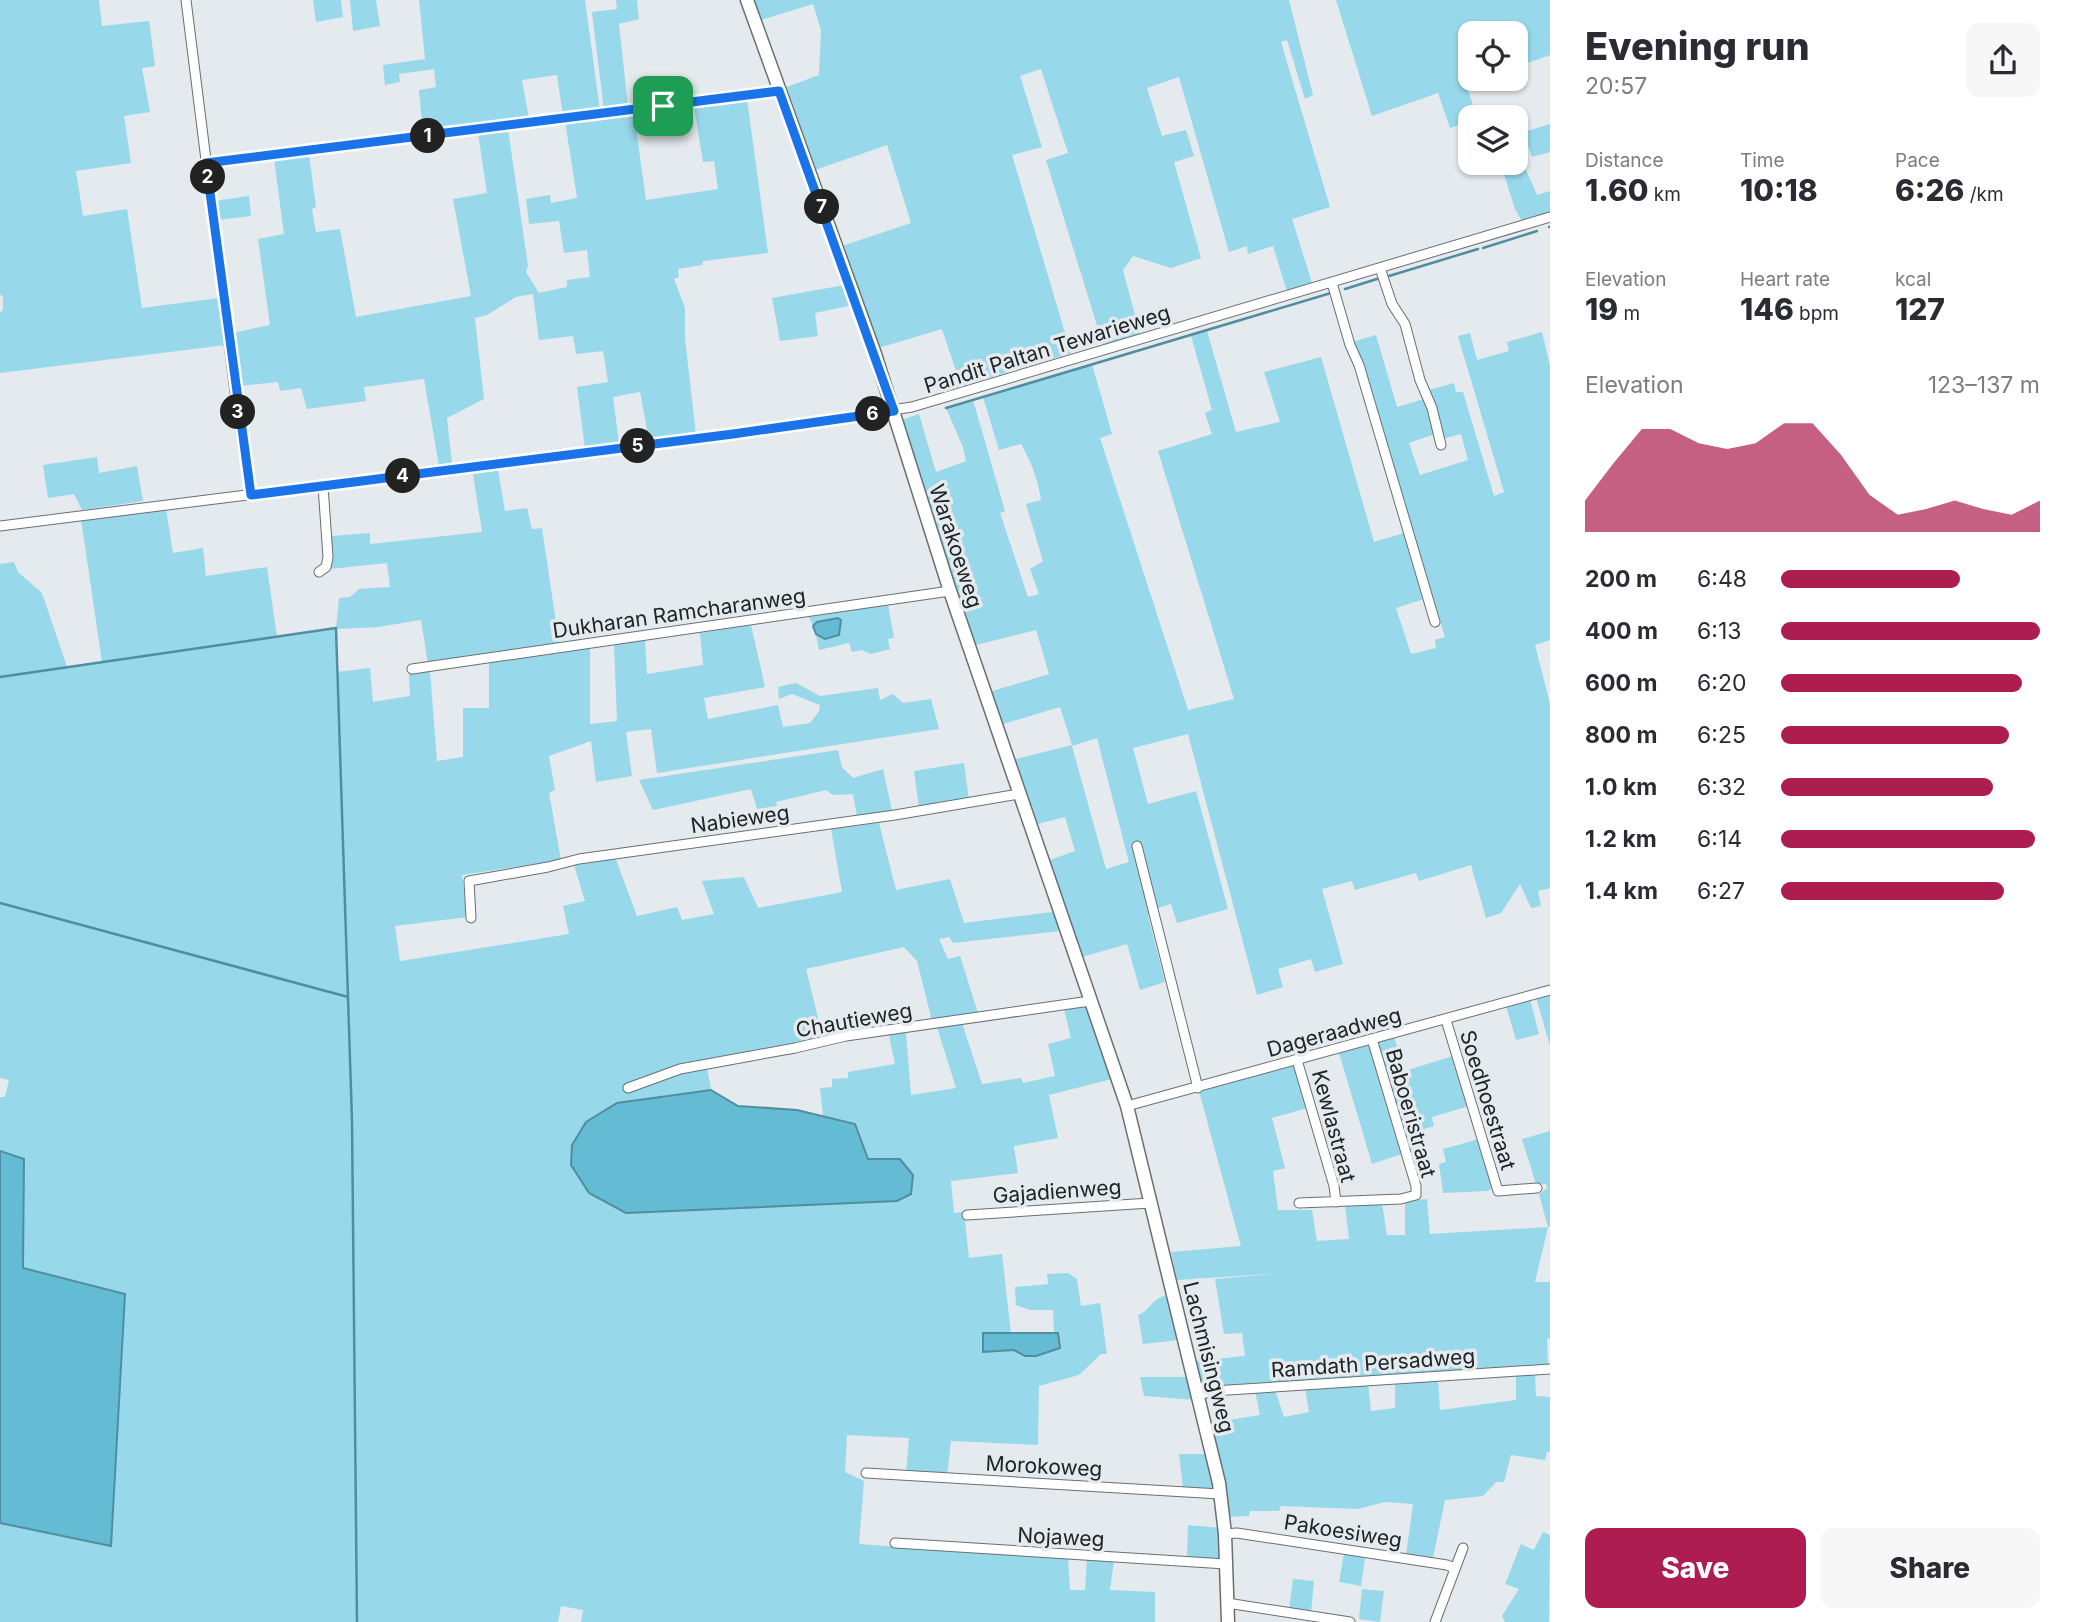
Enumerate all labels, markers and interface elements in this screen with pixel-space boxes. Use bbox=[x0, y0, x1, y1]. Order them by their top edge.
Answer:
map controls bbox=[1458, 21, 1528, 175]
button: locate bbox=[1458, 21, 1528, 91]
text: Evening run bbox=[1585, 23, 1810, 69]
button: share bbox=[1966, 23, 2040, 97]
text: 20:57 bbox=[1585, 72, 1647, 100]
pin bbox=[633, 76, 693, 136]
icon: arrive bbox=[644, 87, 682, 125]
button: layers bbox=[1458, 105, 1528, 175]
pin: 1 bbox=[410, 118, 446, 154]
text: 1 bbox=[423, 124, 432, 147]
text: Distance bbox=[1585, 149, 1663, 172]
text: Time bbox=[1740, 149, 1785, 172]
text: Pace bbox=[1895, 149, 1940, 172]
pin: 2 bbox=[190, 160, 226, 194]
text: 2 bbox=[202, 165, 213, 188]
text: 1.60 bbox=[1585, 172, 1649, 208]
text: 10:18 bbox=[1740, 172, 1818, 208]
text: 6:26 bbox=[1895, 172, 1964, 208]
text: km bbox=[1649, 183, 1681, 206]
text: /km bbox=[1964, 183, 2004, 206]
pin: 7 bbox=[804, 190, 840, 224]
text: 7 bbox=[816, 195, 827, 218]
text: Elevation bbox=[1585, 268, 1666, 291]
text: Heart rate bbox=[1740, 268, 1830, 291]
text: kcal bbox=[1895, 268, 1931, 291]
text: 19 bbox=[1585, 291, 1618, 327]
text: 146 bbox=[1740, 291, 1794, 327]
text: 127 bbox=[1895, 291, 1945, 327]
street label: Pandit Paltan Tewarieweg bbox=[921, 300, 1173, 398]
text: m bbox=[1618, 302, 1640, 325]
text: bpm bbox=[1794, 302, 1839, 325]
text: Elevation bbox=[1585, 371, 1684, 399]
text: 123–137 m bbox=[1928, 371, 2040, 399]
pin: 3 bbox=[220, 394, 256, 430]
pin: 6 bbox=[856, 396, 890, 432]
text: 3 bbox=[231, 400, 244, 423]
text: 6 bbox=[866, 402, 879, 425]
pin: 5 bbox=[620, 428, 656, 464]
text: 5 bbox=[631, 434, 644, 457]
pin: 4 bbox=[386, 458, 420, 494]
text: 4 bbox=[396, 464, 409, 487]
street label: Warakoeweg bbox=[924, 481, 988, 611]
text: 200 m bbox=[1585, 565, 1657, 593]
text: 6:48 bbox=[1697, 565, 1747, 593]
street label: Dukharan Ramcharanweg bbox=[551, 583, 807, 643]
text: 400 m bbox=[1585, 617, 1658, 645]
text: 6:13 bbox=[1697, 617, 1741, 645]
text: 600 m bbox=[1585, 669, 1657, 697]
text: 6:20 bbox=[1697, 669, 1746, 697]
text: 800 m bbox=[1585, 721, 1657, 749]
text: 6:25 bbox=[1697, 721, 1746, 749]
text: 1.0 km bbox=[1585, 773, 1657, 801]
text: 6:32 bbox=[1697, 773, 1746, 801]
street label: Nabieweg bbox=[689, 800, 791, 838]
text: 1.2 km bbox=[1585, 825, 1657, 853]
text: 6:14 bbox=[1697, 825, 1742, 853]
text: 1.4 km bbox=[1585, 877, 1658, 905]
text: 6:27 bbox=[1697, 877, 1745, 905]
street label: Chautieweg bbox=[794, 997, 914, 1043]
street label: Dageraadweg bbox=[1264, 1002, 1404, 1062]
street label: Soedhoestraat bbox=[1455, 1027, 1521, 1173]
street label: Baboeristraat bbox=[1381, 1046, 1441, 1180]
street label: Kewlastraat bbox=[1307, 1067, 1361, 1185]
street label: Gajadienweg bbox=[992, 1174, 1122, 1208]
street label: Lachmisingweg bbox=[1178, 1279, 1240, 1435]
street label: Ramdath Persadweg bbox=[1270, 1343, 1476, 1383]
street label: Morokoweg bbox=[985, 1450, 1103, 1482]
street label: Pakoesiweg bbox=[1282, 1509, 1404, 1553]
street label: Nojaweg bbox=[1017, 1522, 1105, 1552]
button: Save bbox=[1585, 1528, 1806, 1608]
button: Share bbox=[1820, 1528, 2040, 1608]

